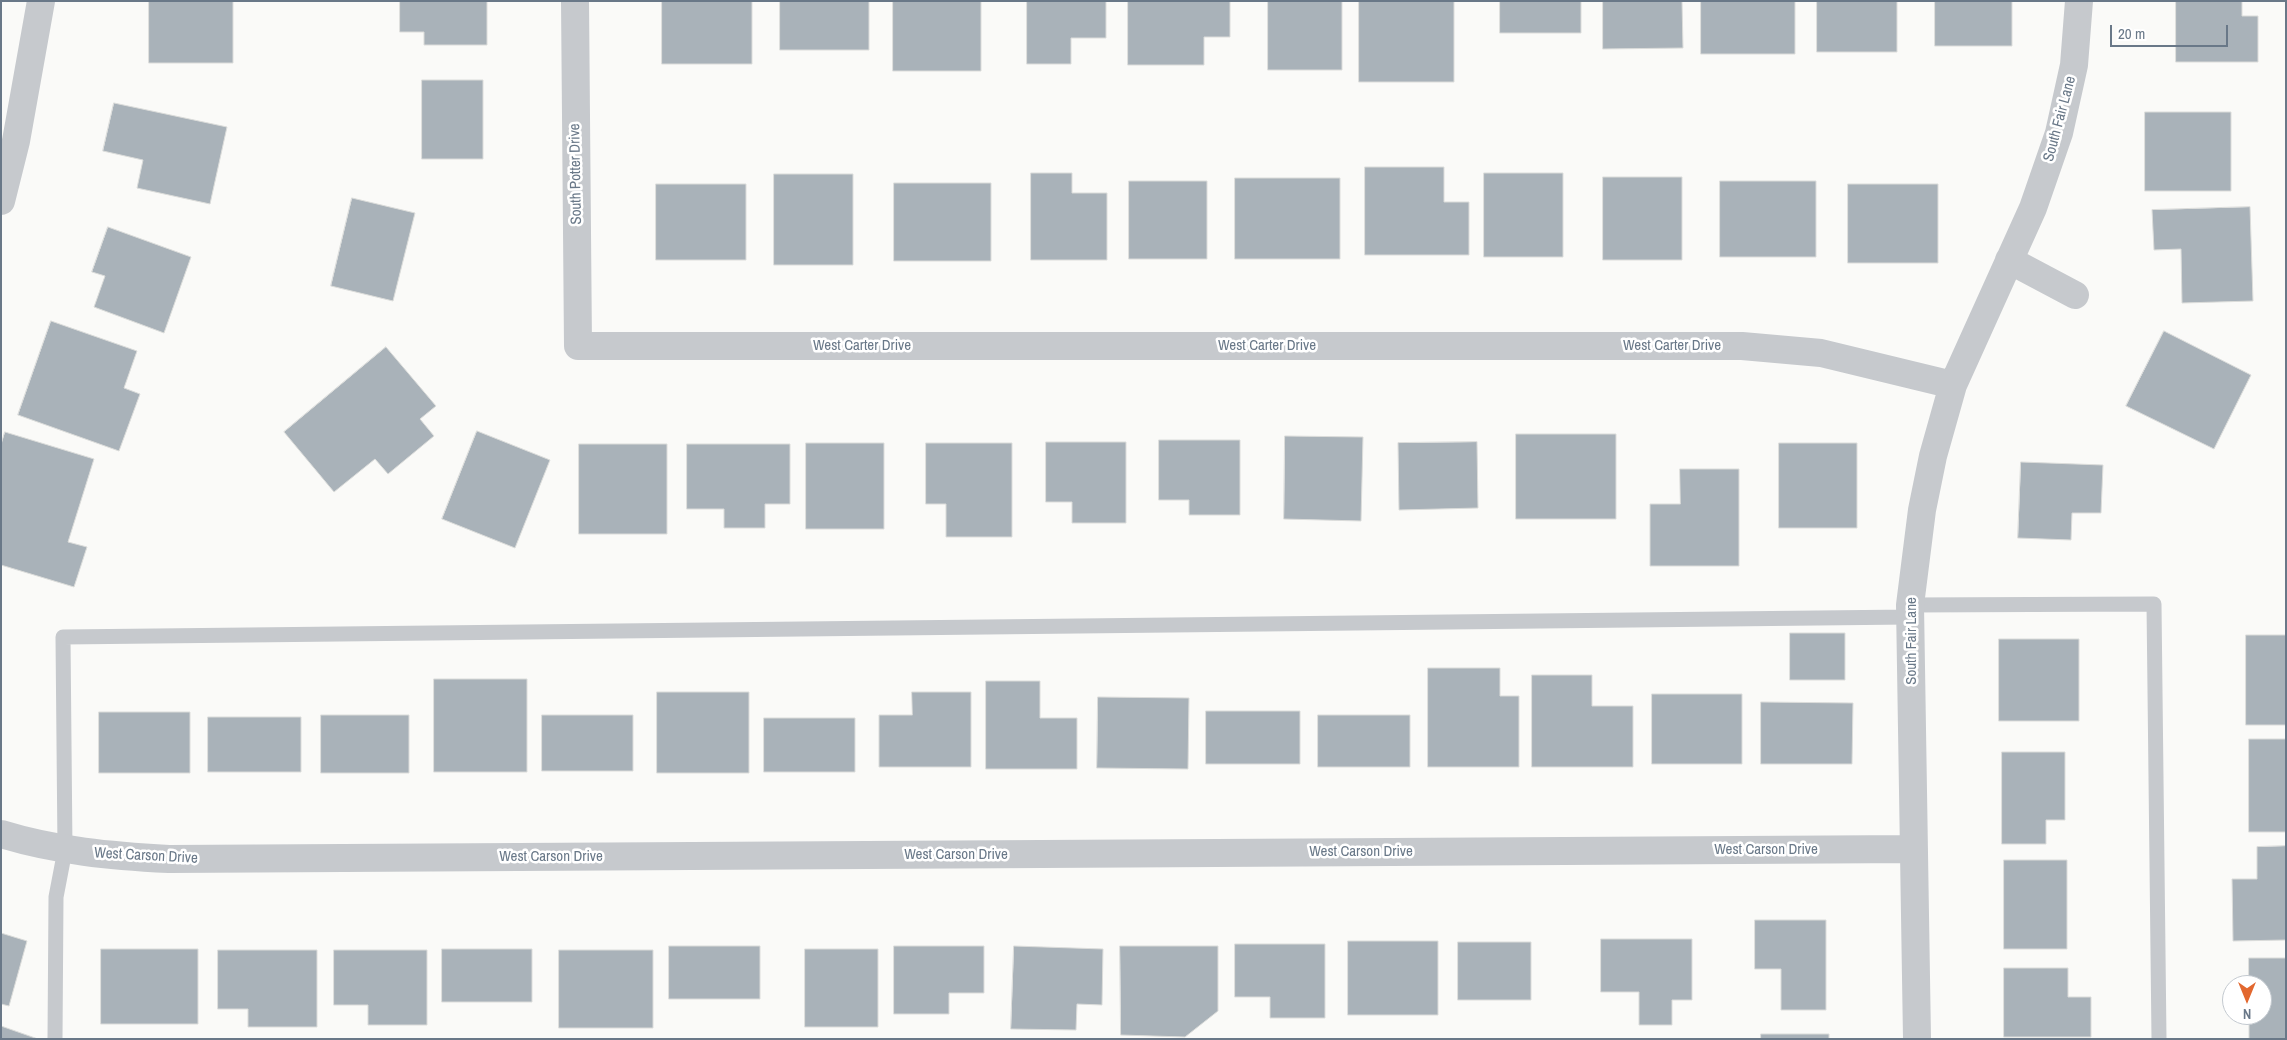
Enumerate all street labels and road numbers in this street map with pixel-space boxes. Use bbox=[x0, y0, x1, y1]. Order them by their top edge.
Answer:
street label: South Fair Lane bbox=[2040, 74, 2080, 164]
street label: South Potter Drive bbox=[566, 123, 586, 225]
street label: West Carter Drive bbox=[813, 337, 911, 355]
street label: West Carter Drive bbox=[1218, 337, 1316, 355]
street label: West Carter Drive bbox=[1623, 337, 1721, 355]
street label: South Fair Lane bbox=[1903, 597, 1921, 685]
street label: West Carson Drive bbox=[1714, 841, 1818, 859]
street label: West Carson Drive bbox=[1309, 843, 1413, 861]
street label: West Carson Drive bbox=[94, 844, 198, 868]
street label: West Carson Drive bbox=[904, 846, 1008, 864]
street label: West Carson Drive bbox=[499, 848, 603, 866]

